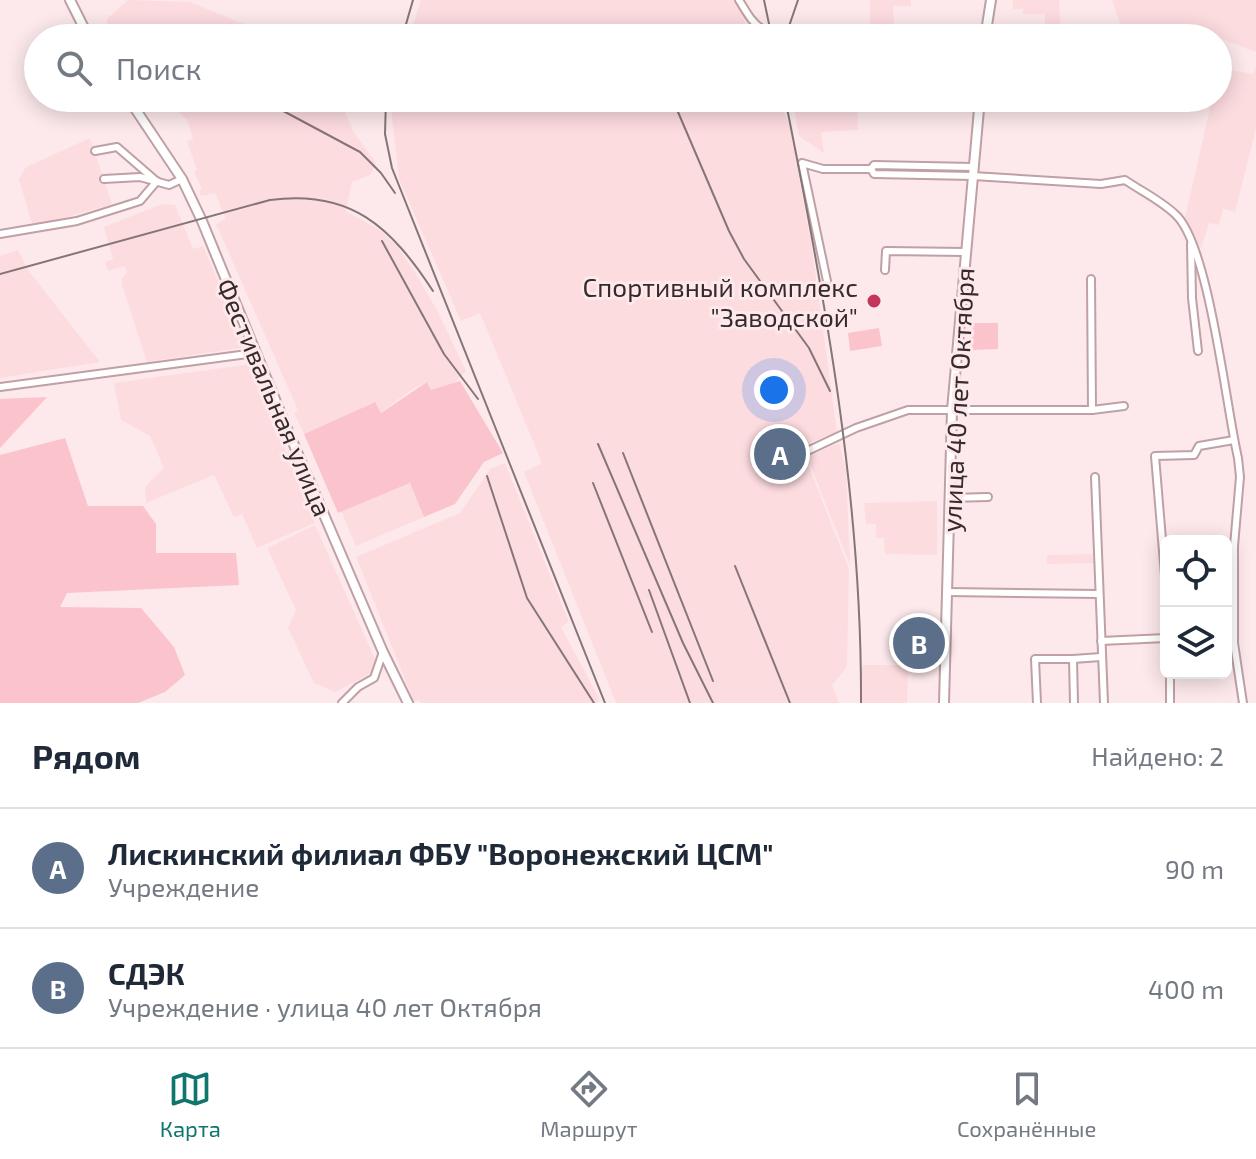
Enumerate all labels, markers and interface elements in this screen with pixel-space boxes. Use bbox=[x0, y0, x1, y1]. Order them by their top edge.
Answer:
search box bbox=[24, 24, 1232, 112]
icon: search bbox=[52, 46, 96, 90]
text: Поиск bbox=[116, 50, 202, 86]
street label: улица 40 лет Октября bbox=[935, 267, 980, 533]
place label: Спортивный комплекс "Заводской" bbox=[583, 271, 858, 332]
street label: Фестивальная улица bbox=[210, 274, 339, 521]
marker: Спортивный комплекс "Заводской" bbox=[865, 292, 883, 310]
your location bbox=[754, 370, 794, 410]
pin: A bbox=[754, 424, 806, 484]
map controls bbox=[1160, 535, 1232, 679]
button: locate bbox=[1160, 535, 1232, 607]
button: layers bbox=[1160, 607, 1232, 679]
pin: B bbox=[893, 613, 945, 673]
text: Рядом bbox=[32, 735, 140, 776]
text: Найдено: 2 bbox=[1091, 740, 1224, 771]
text: Лискинский филиал ФБУ "Воронежский ЦСМ" bbox=[108, 835, 774, 871]
text: A bbox=[50, 853, 66, 884]
text: 90 m bbox=[1165, 853, 1224, 884]
text: Учреждение bbox=[108, 871, 259, 902]
text: СДЭК bbox=[108, 955, 185, 991]
text: B bbox=[50, 973, 66, 1004]
text: 400 m bbox=[1148, 973, 1224, 1004]
text: Учреждение · улица 40 лет Октября bbox=[108, 991, 542, 1022]
tab: Карта bbox=[160, 1067, 221, 1141]
tab: Маршрут bbox=[540, 1067, 637, 1141]
tab: Сохранённые bbox=[957, 1067, 1096, 1141]

